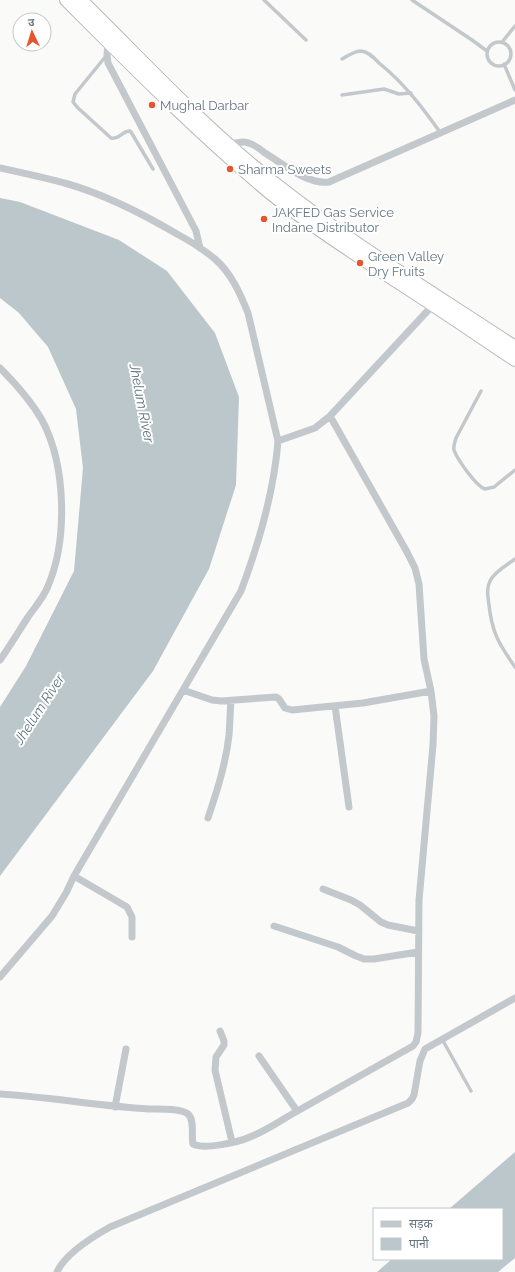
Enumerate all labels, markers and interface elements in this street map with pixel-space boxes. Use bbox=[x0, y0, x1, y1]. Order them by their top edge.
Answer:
north arrow bbox=[12, 12, 52, 52]
text: उ bbox=[28, 16, 36, 29]
place label: Mughal Darbar bbox=[160, 98, 249, 113]
marker: Mughal Darbar bbox=[147, 100, 157, 110]
place label: Sharma Sweets bbox=[238, 162, 331, 177]
marker: Sharma Sweets bbox=[225, 164, 235, 174]
place label: JAKFED Gas Service Indane Distributor bbox=[272, 205, 394, 235]
marker: JAKFED Gas Service Indane Distributor bbox=[259, 214, 269, 224]
place label: Green Valley Dry Fruits bbox=[368, 249, 444, 279]
marker: Green Valley Dry Fruits bbox=[355, 258, 365, 268]
water label: Jhelum River bbox=[126, 361, 158, 445]
water label: Jhelum River bbox=[10, 670, 68, 748]
legend bbox=[373, 1208, 503, 1260]
text: सड़क bbox=[409, 1217, 434, 1231]
text: पानी bbox=[409, 1236, 430, 1251]

